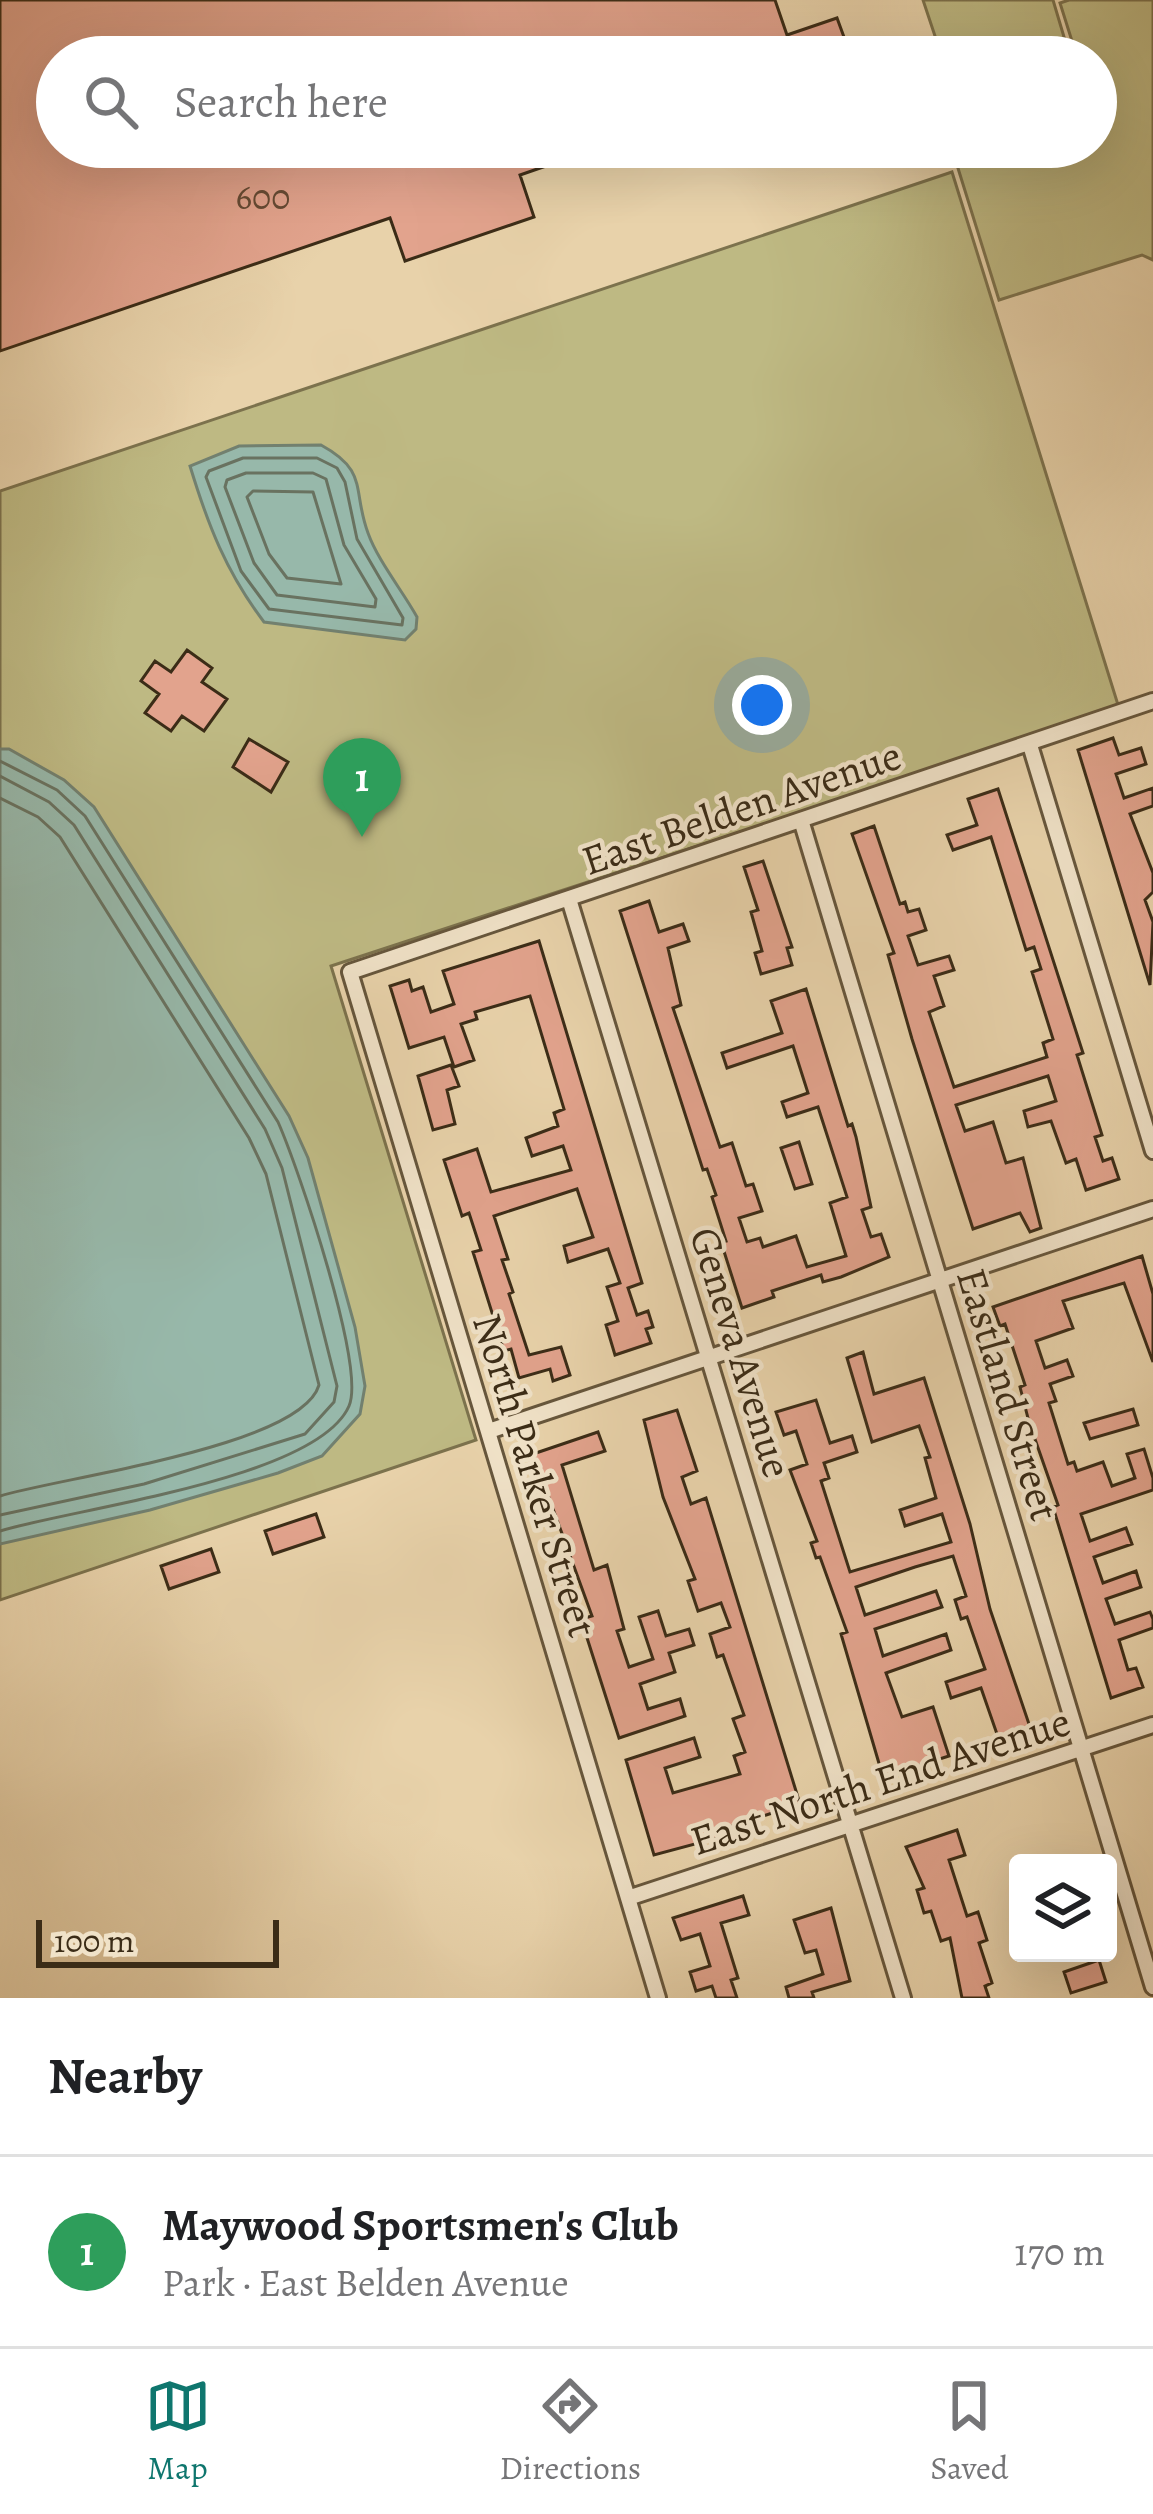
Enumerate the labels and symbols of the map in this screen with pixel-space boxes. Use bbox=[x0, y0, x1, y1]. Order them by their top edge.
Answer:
house number: 600 bbox=[235, 172, 291, 221]
your location bbox=[732, 675, 792, 735]
street label: East Belden Avenue bbox=[574, 726, 908, 889]
pin: 1 bbox=[323, 738, 401, 837]
street label: Geneva Avenue bbox=[676, 1220, 807, 1484]
street label: Eastland Street bbox=[943, 1261, 1074, 1528]
street label: North Parker Street bbox=[459, 1306, 612, 1644]
street label: East North End Avenue bbox=[683, 1692, 1077, 1869]
scale bar bbox=[36, 1914, 279, 1967]

